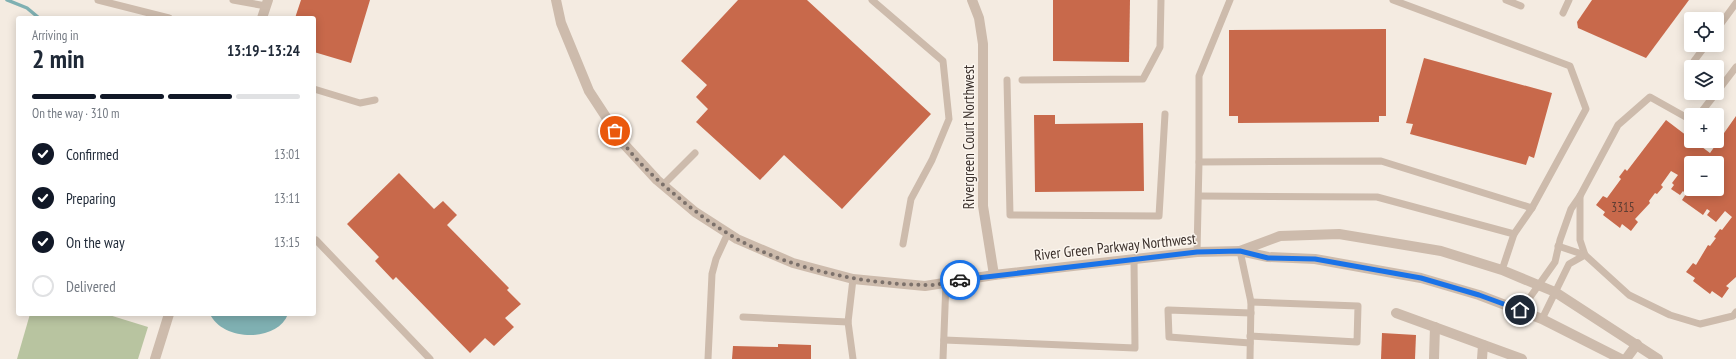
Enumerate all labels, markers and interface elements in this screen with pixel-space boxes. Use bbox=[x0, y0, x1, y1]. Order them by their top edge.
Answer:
map controls bbox=[1684, 12, 1724, 196]
button: locate bbox=[1684, 12, 1724, 52]
text: Arriving in bbox=[32, 27, 79, 44]
text: 13:19–13:24 bbox=[227, 41, 300, 60]
text: 2 min bbox=[32, 42, 85, 75]
button: layers bbox=[1684, 60, 1724, 100]
street label: Rivergreen Court Northwest bbox=[959, 65, 978, 209]
text: On the way · 310 m bbox=[32, 105, 119, 122]
button: + bbox=[1684, 108, 1724, 148]
pin bbox=[598, 114, 632, 148]
icon: bag bbox=[604, 120, 626, 142]
icon: check bbox=[32, 143, 54, 165]
text: Confirmed bbox=[66, 145, 119, 164]
text: 13:01 bbox=[274, 146, 300, 163]
button: − bbox=[1684, 156, 1724, 196]
icon: check bbox=[32, 187, 54, 209]
text: Preparing bbox=[66, 189, 116, 208]
text: 13:11 bbox=[274, 190, 300, 207]
house number: 3315 bbox=[1611, 199, 1635, 216]
street label: River Green Parkway Northwest bbox=[1033, 229, 1197, 264]
icon: check bbox=[32, 231, 54, 253]
text: On the way bbox=[66, 233, 125, 252]
text: 13:15 bbox=[274, 234, 300, 251]
courier bbox=[940, 260, 980, 300]
icon: car bbox=[949, 269, 971, 291]
text: Delivered bbox=[66, 277, 116, 296]
pin bbox=[1503, 293, 1537, 327]
icon: home bbox=[1509, 299, 1531, 321]

